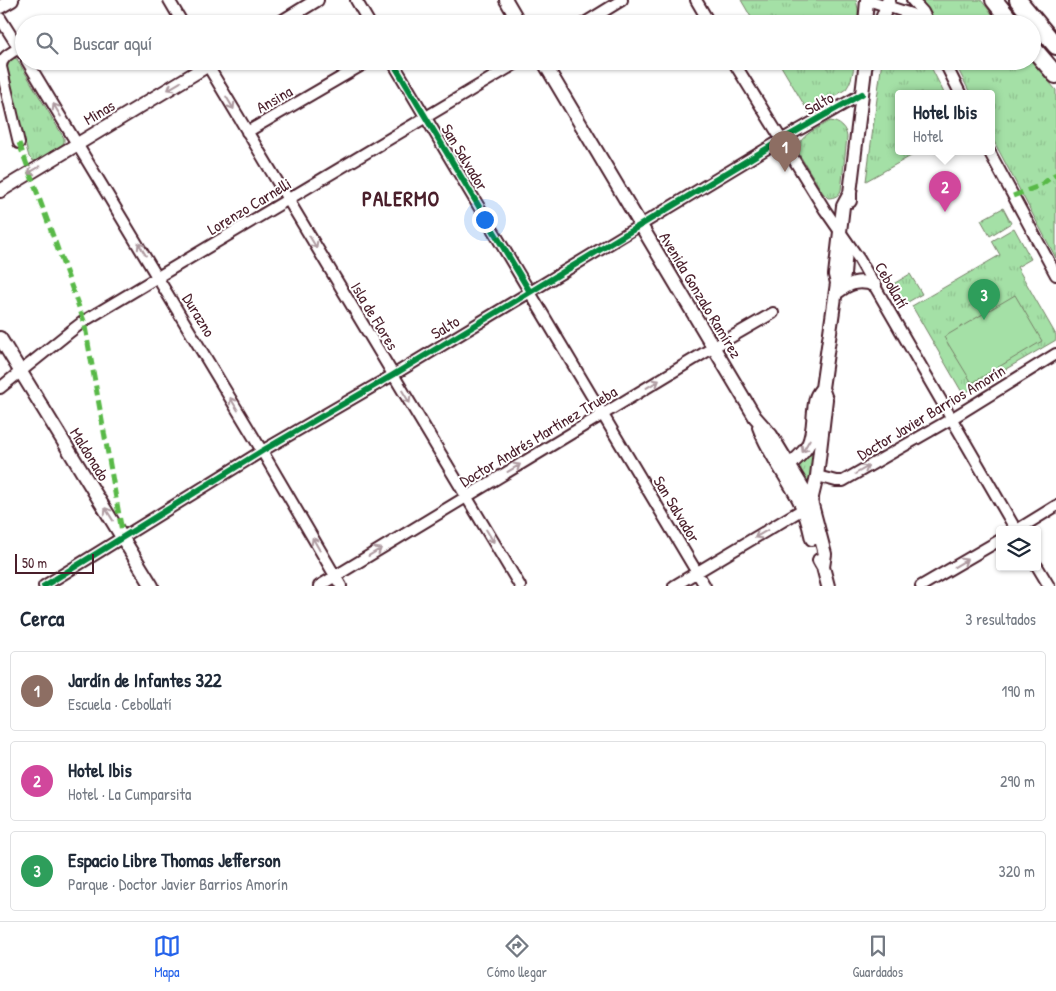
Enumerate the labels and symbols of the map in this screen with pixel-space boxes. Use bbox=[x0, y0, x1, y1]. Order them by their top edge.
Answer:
street label: Ansina bbox=[252, 80, 296, 118]
one-way arrow bbox=[167, 82, 181, 92]
street label: Salto bbox=[801, 86, 838, 120]
street label: Minas bbox=[79, 94, 119, 130]
one-way arrow bbox=[225, 96, 235, 110]
one-way arrow bbox=[52, 104, 62, 118]
street label: San Salvador bbox=[437, 120, 493, 194]
pin: 1 bbox=[769, 131, 801, 172]
one-way arrow bbox=[28, 166, 42, 176]
pin: 2 bbox=[929, 171, 961, 212]
street label: Lorenzo Carnelli bbox=[203, 172, 295, 240]
district label: PALERMO bbox=[362, 184, 440, 213]
your location bbox=[472, 207, 498, 233]
street label: Avenida Gonzalo Ramírez bbox=[655, 228, 748, 362]
one-way arrow bbox=[309, 235, 319, 249]
one-way arrow bbox=[136, 243, 146, 257]
street label: Cebollatí bbox=[870, 258, 914, 312]
street label: Isla de Flores bbox=[346, 278, 404, 354]
pin: 3 bbox=[968, 279, 1000, 320]
street label: Durazno bbox=[177, 289, 221, 341]
street label: Salto bbox=[427, 310, 464, 344]
street label: Doctor Javier Barrios Amorín bbox=[853, 359, 1009, 465]
one-way arrow bbox=[646, 378, 660, 388]
street label: Doctor Andrés Martínez Trueba bbox=[455, 380, 621, 492]
one-way arrow bbox=[401, 389, 411, 403]
one-way arrow bbox=[229, 397, 239, 411]
street label: Maldonado bbox=[65, 423, 115, 485]
one-way arrow bbox=[801, 438, 811, 453]
one-way arrow bbox=[507, 462, 521, 472]
one-way arrow bbox=[854, 464, 868, 474]
street label: San Salvador bbox=[649, 472, 705, 546]
one-way arrow bbox=[103, 508, 113, 522]
one-way arrow bbox=[486, 528, 496, 542]
one-way arrow bbox=[754, 530, 768, 540]
one-way arrow bbox=[311, 537, 321, 551]
one-way arrow bbox=[368, 546, 382, 556]
scale bar bbox=[15, 551, 94, 574]
one-way arrow bbox=[953, 557, 967, 567]

